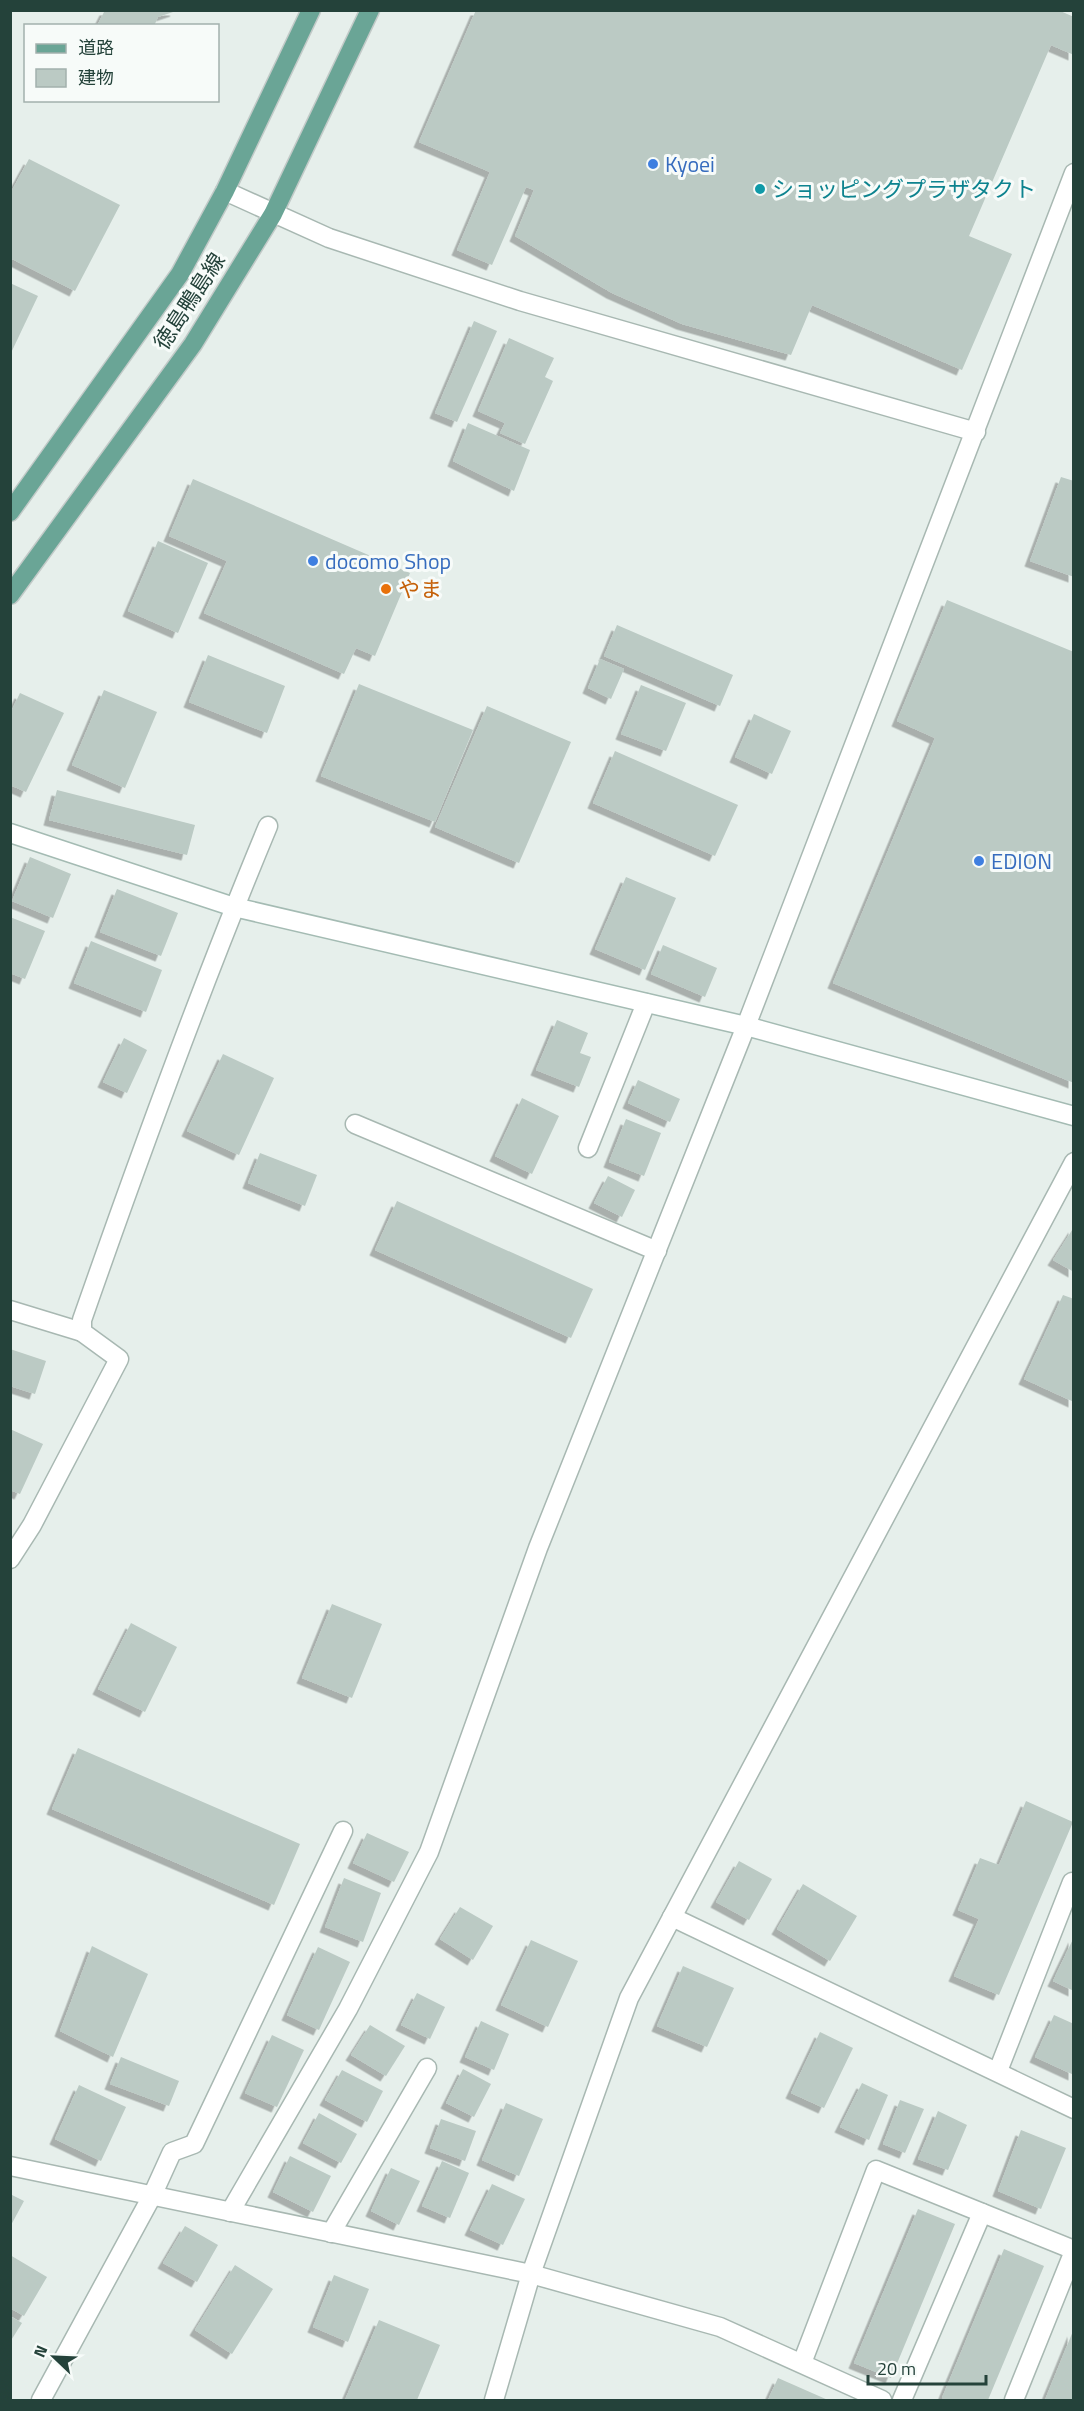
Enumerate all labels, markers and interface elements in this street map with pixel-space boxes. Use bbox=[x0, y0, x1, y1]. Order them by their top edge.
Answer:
legend bbox=[24, 24, 219, 102]
text: 道路 bbox=[78, 34, 114, 61]
text: 建物 bbox=[78, 64, 114, 91]
place label: Kyoei bbox=[665, 147, 715, 181]
marker: Kyoei bbox=[646, 157, 660, 171]
place label: ショッピングプラザタクト bbox=[772, 172, 1036, 206]
marker: ショッピングプラザタクト bbox=[753, 182, 767, 196]
street label: 徳島鴨島線 bbox=[145, 246, 233, 356]
place label: docomo Shop bbox=[325, 544, 451, 578]
marker: docomo Shop bbox=[306, 554, 320, 568]
place label: やま bbox=[398, 572, 442, 606]
marker: やま bbox=[379, 582, 393, 596]
place label: EDION bbox=[991, 844, 1052, 878]
marker: EDION bbox=[972, 854, 986, 868]
north arrow bbox=[24, 2327, 84, 2387]
text: N bbox=[27, 2341, 53, 2361]
scale bar bbox=[868, 2348, 986, 2386]
text: 20 m bbox=[877, 2355, 916, 2382]

